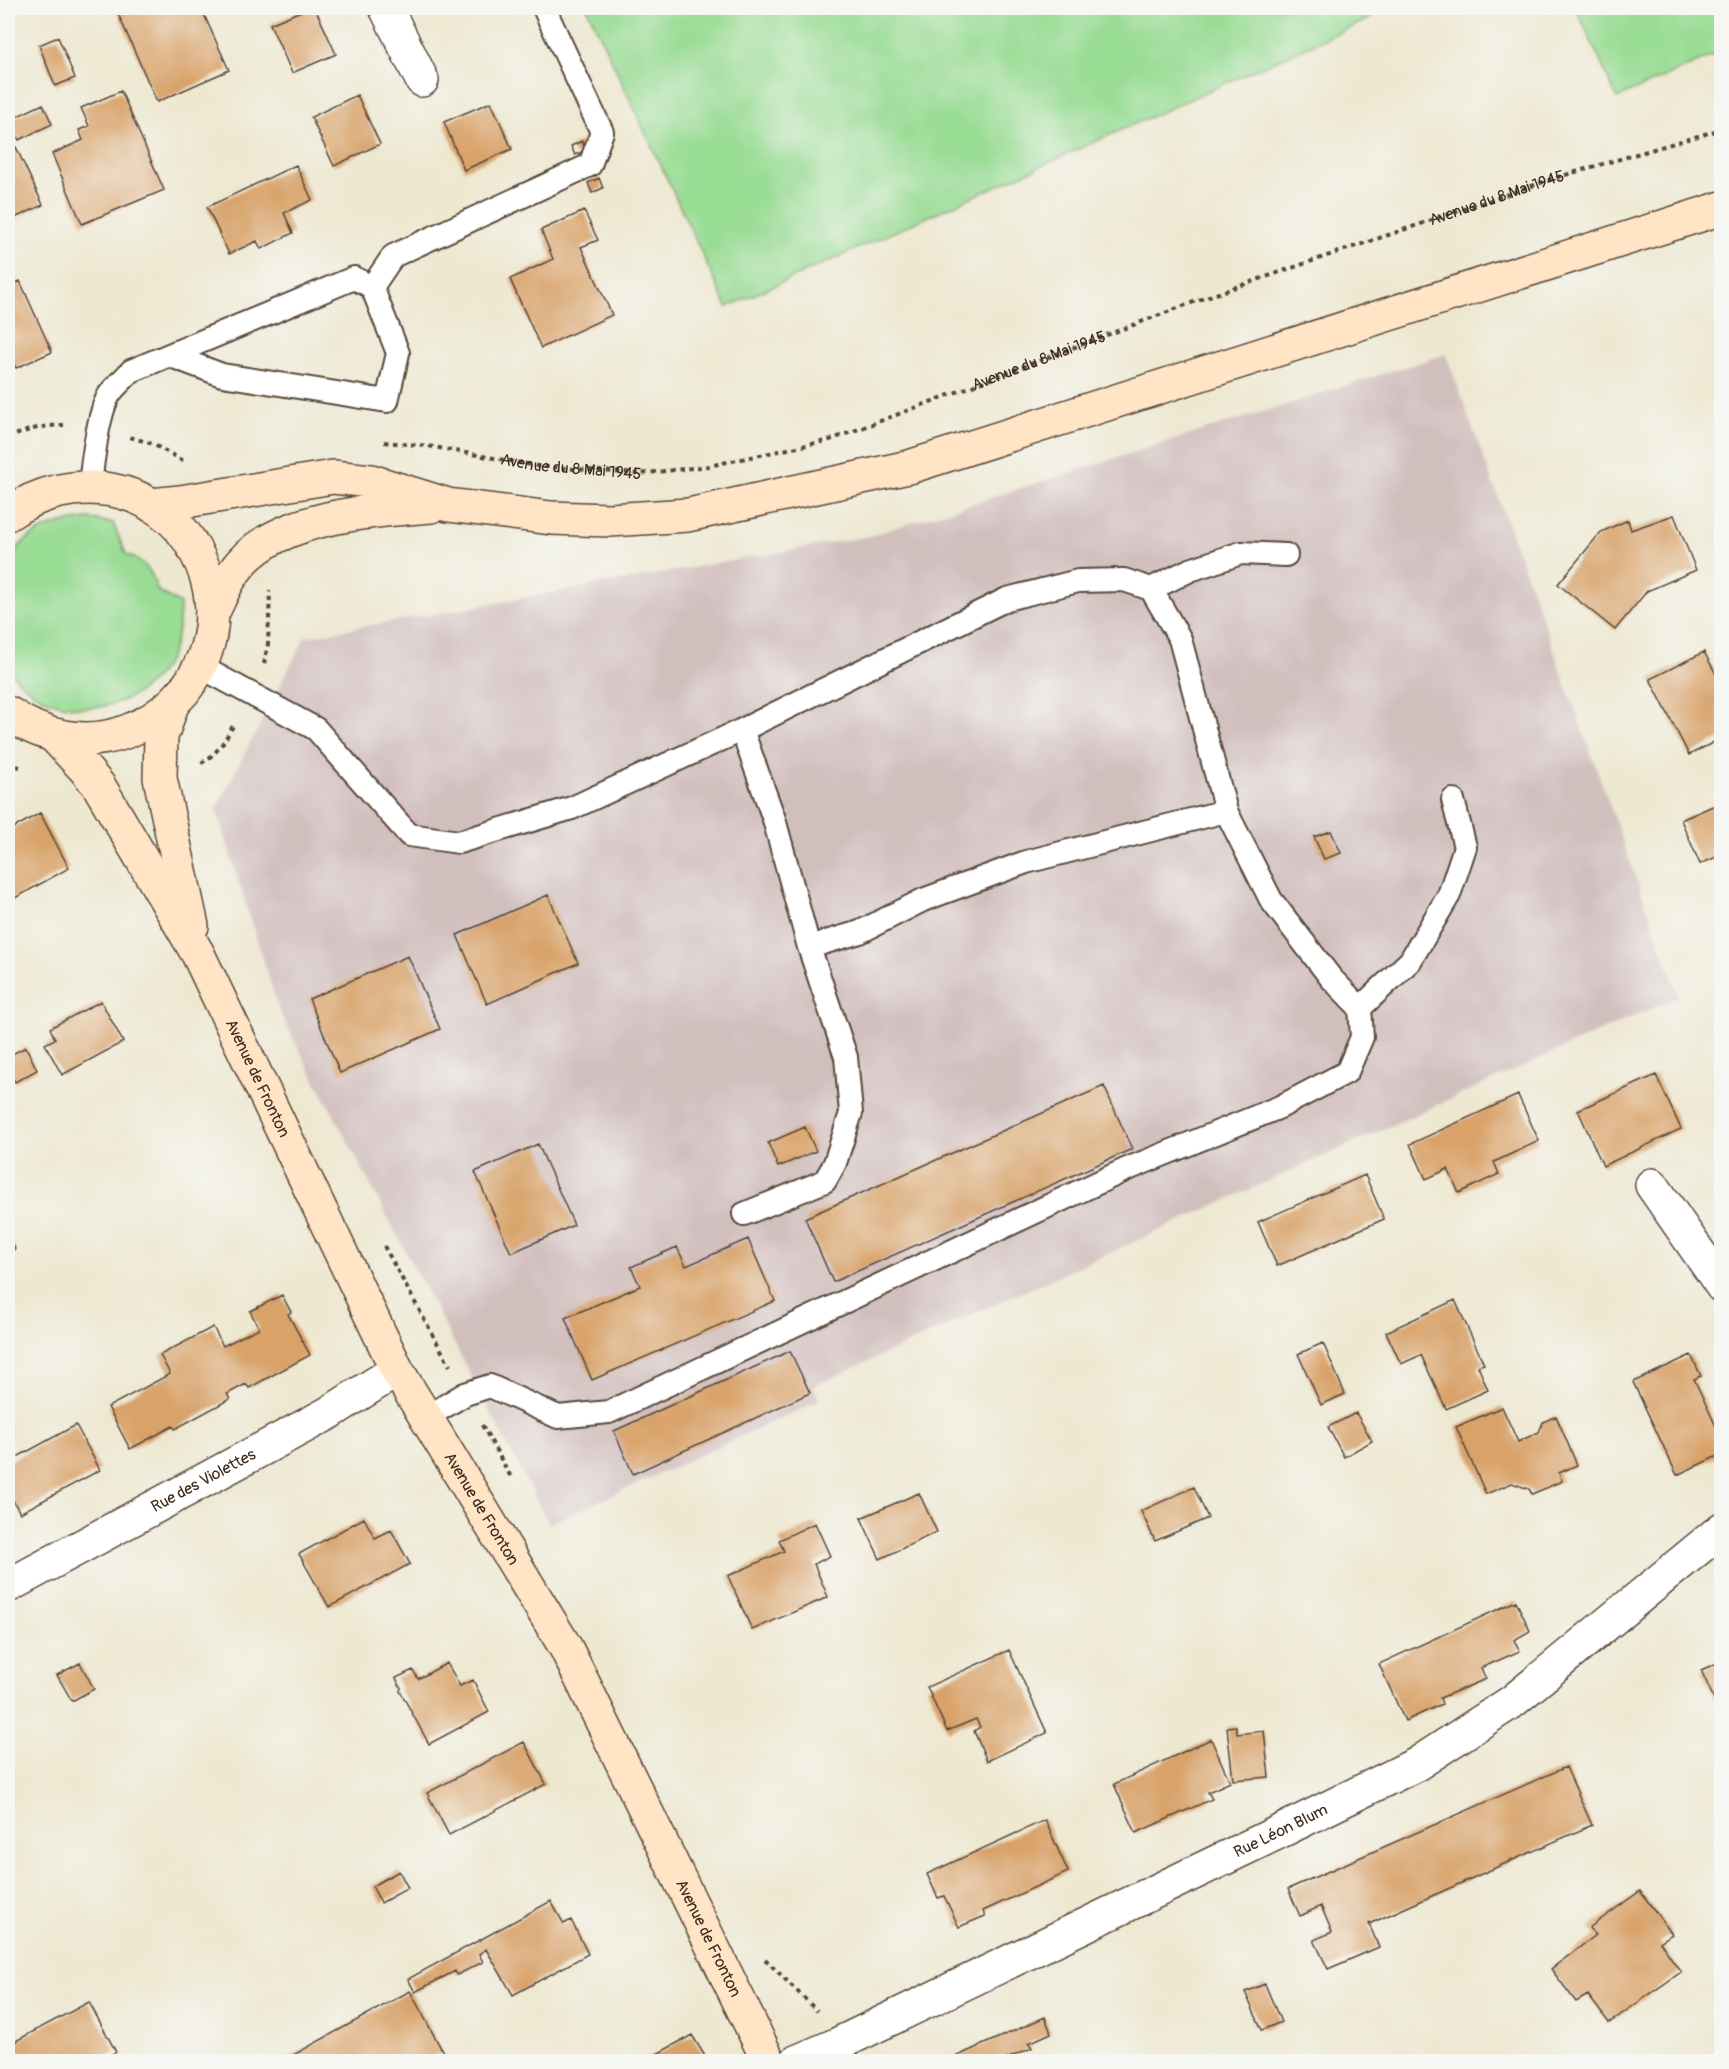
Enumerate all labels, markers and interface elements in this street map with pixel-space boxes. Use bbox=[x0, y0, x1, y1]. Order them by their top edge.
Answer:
street label: Avenue du 8 Mai 1945 bbox=[1427, 166, 1567, 230]
street label: Avenue du 8 Mai 1945 bbox=[969, 326, 1109, 395]
street label: Avenue du 8 Mai 1945 bbox=[499, 450, 642, 484]
street label: Avenue de Fronton bbox=[221, 1016, 294, 1140]
street label: Rue des Violettes bbox=[148, 1444, 259, 1517]
street label: Avenue de Fronton bbox=[440, 1449, 523, 1569]
street label: Rue Léon Blum bbox=[1231, 1800, 1331, 1862]
street label: Avenue de Fronton bbox=[671, 1876, 746, 2000]

